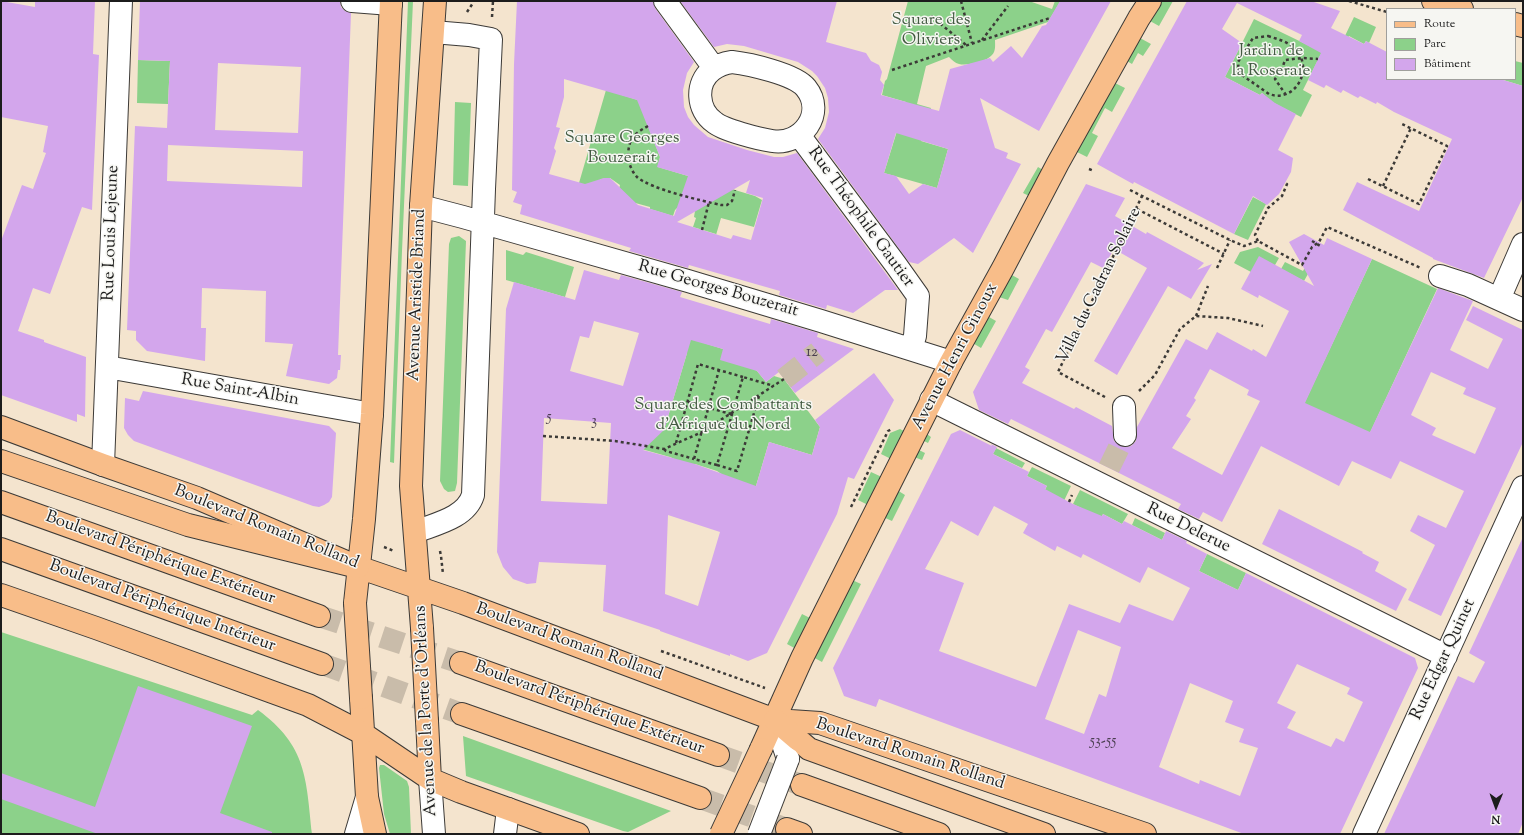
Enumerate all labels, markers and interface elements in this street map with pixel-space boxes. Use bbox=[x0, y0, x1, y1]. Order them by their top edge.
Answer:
legend bbox=[1386, 8, 1516, 80]
park label: Square des Oliviers bbox=[892, 11, 970, 51]
text: Route bbox=[1424, 15, 1455, 33]
text: Parc bbox=[1424, 35, 1446, 53]
park label: Jardin de la Roseraie bbox=[1232, 42, 1310, 82]
text: Bâtiment bbox=[1424, 55, 1471, 73]
park label: Square Georges Bouzerait bbox=[564, 129, 680, 169]
street label: Rue Théophile Gautier bbox=[802, 144, 918, 292]
street label: Rue Louis Lejeune bbox=[99, 165, 125, 301]
street label: Villa du Cadran Solaire bbox=[1053, 205, 1147, 367]
street label: Avenue Aristide Briand bbox=[405, 208, 431, 382]
street label: Rue Georges Bouzerait bbox=[635, 257, 801, 323]
street label: Avenue Henri Ginoux bbox=[909, 280, 1003, 434]
house number: 12 bbox=[806, 344, 818, 362]
street label: Rue Saint-Albin bbox=[179, 371, 301, 411]
park label: Square des Combattants d'Afrique du Nord bbox=[634, 396, 812, 436]
house number: 5 bbox=[546, 409, 552, 427]
house number: 3 bbox=[591, 413, 597, 431]
street label: Boulevard Romain Rolland bbox=[171, 482, 361, 574]
street label: Rue Delerue bbox=[1143, 500, 1233, 558]
street label: Boulevard Périphérique Extérieur bbox=[42, 508, 278, 610]
street label: Boulevard Périphérique Intérieur bbox=[46, 556, 278, 658]
street label: Rue Edgar Quinet bbox=[1407, 596, 1481, 724]
street label: Boulevard Romain Rolland bbox=[473, 600, 665, 686]
street label: Avenue de la Porte d'Orléans bbox=[411, 605, 443, 817]
street label: Boulevard Périphérique Extérieur bbox=[471, 658, 707, 760]
street label: Boulevard Romain Rolland bbox=[813, 715, 1007, 795]
house number: 53-55 bbox=[1090, 733, 1116, 751]
north arrow bbox=[1476, 787, 1516, 827]
text: N bbox=[1491, 811, 1500, 827]

